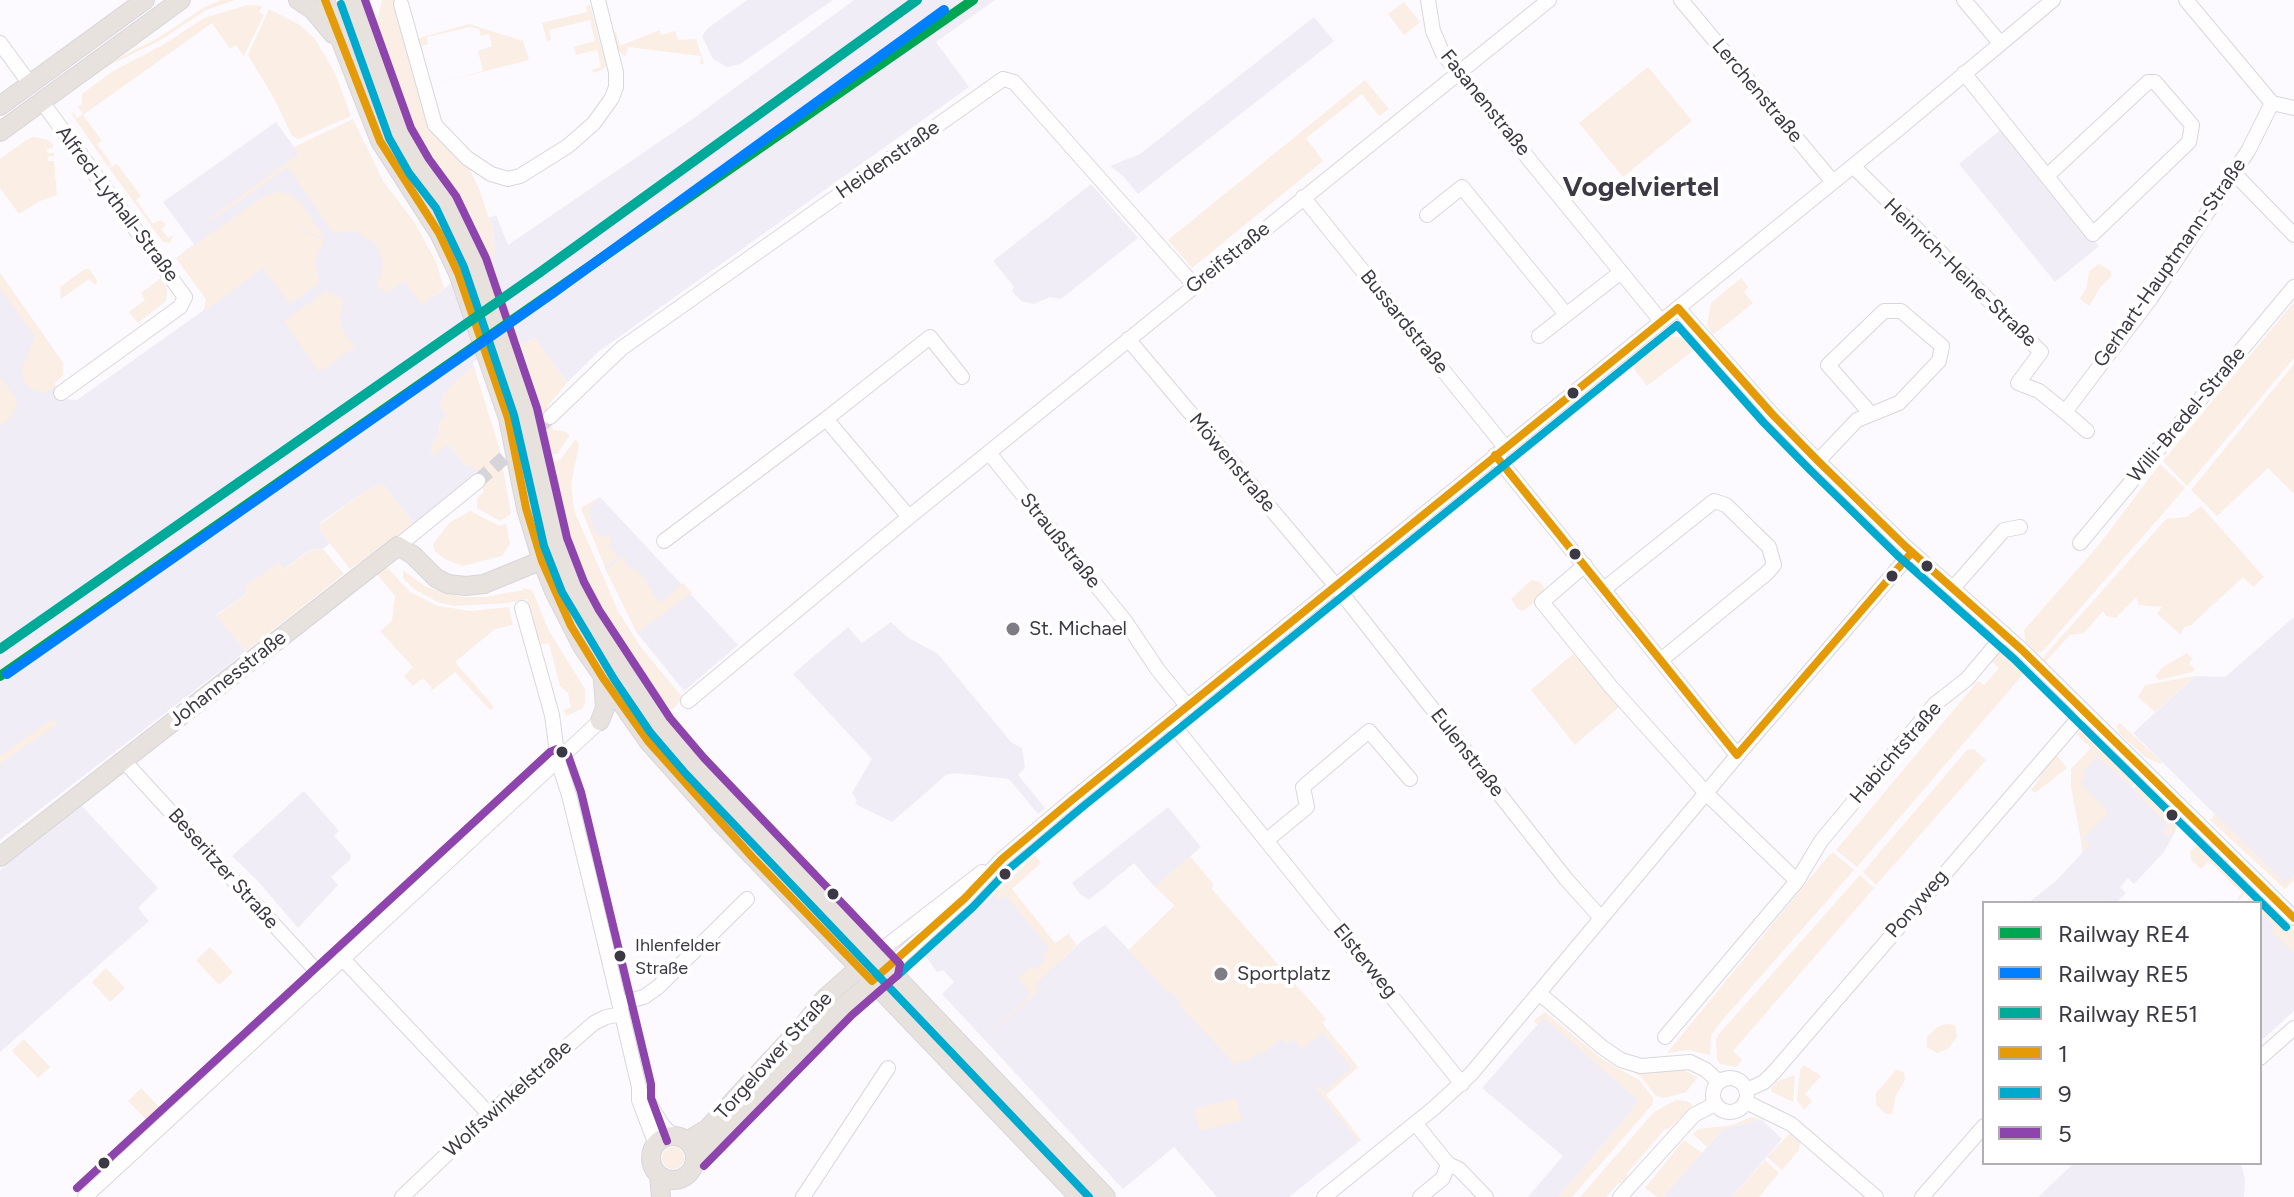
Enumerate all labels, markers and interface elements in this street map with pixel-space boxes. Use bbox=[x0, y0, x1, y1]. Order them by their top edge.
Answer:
street label: Lerchenstraße bbox=[1707, 34, 1807, 148]
street label: Fasanenstraße bbox=[1435, 45, 1535, 161]
street label: Heidenstraße bbox=[832, 116, 944, 204]
street label: Alfred-Lythall-Straße bbox=[51, 121, 183, 287]
street label: Gerhart-Hauptmann-Straße bbox=[2089, 154, 2251, 372]
district label: Vogelviertel bbox=[1562, 171, 1720, 205]
street label: Heinrich-Heine-Straße bbox=[1878, 194, 2042, 352]
street label: Greifstraße bbox=[1181, 217, 1275, 299]
street label: Bussardstraße bbox=[1355, 265, 1453, 379]
street label: Willi-Bredel-Straße bbox=[2123, 342, 2251, 488]
unlabelled marker bbox=[1565, 385, 1581, 401]
street label: Möwenstraße bbox=[1184, 409, 1280, 517]
street label: Straußstraße bbox=[1014, 489, 1106, 593]
unlabelled marker bbox=[1567, 546, 1583, 562]
unlabelled marker bbox=[1919, 558, 1935, 574]
unlabelled marker bbox=[1884, 568, 1900, 584]
place label: St. Michael bbox=[1029, 617, 1127, 641]
marker: St. Michael bbox=[1004, 620, 1022, 638]
street label: Johannesstraße bbox=[165, 626, 291, 732]
street label: Habichtstraße bbox=[1845, 697, 1947, 809]
street label: Eulenstraße bbox=[1425, 704, 1509, 802]
unlabelled marker bbox=[554, 744, 570, 760]
street label: Beseritzer Straße bbox=[163, 804, 283, 934]
unlabelled marker bbox=[2164, 807, 2180, 823]
street label: Ponyweg bbox=[1881, 865, 1953, 943]
unlabelled marker bbox=[997, 866, 1013, 882]
unlabelled marker bbox=[825, 886, 841, 902]
legend bbox=[1982, 901, 2262, 1165]
street label: Elsterweg bbox=[1328, 919, 1402, 1003]
text: Railway RE4 bbox=[2058, 919, 2189, 948]
place label: Ihlenfelder Straße bbox=[635, 935, 721, 978]
marker: Ihlenfelder Straße bbox=[612, 948, 628, 964]
text: Railway RE5 bbox=[2058, 959, 2188, 988]
place label: Sportplatz bbox=[1237, 962, 1331, 986]
marker: Sportplatz bbox=[1212, 965, 1230, 983]
street label: Torgelower Straße bbox=[710, 987, 838, 1125]
text: Railway RE51 bbox=[2058, 999, 2198, 1028]
street label: Wolfswinkelstraße bbox=[439, 1035, 577, 1163]
text: 1 bbox=[2058, 1039, 2068, 1068]
text: 9 bbox=[2058, 1079, 2072, 1108]
text: 5 bbox=[2058, 1119, 2072, 1148]
unlabelled marker bbox=[96, 1155, 112, 1171]

